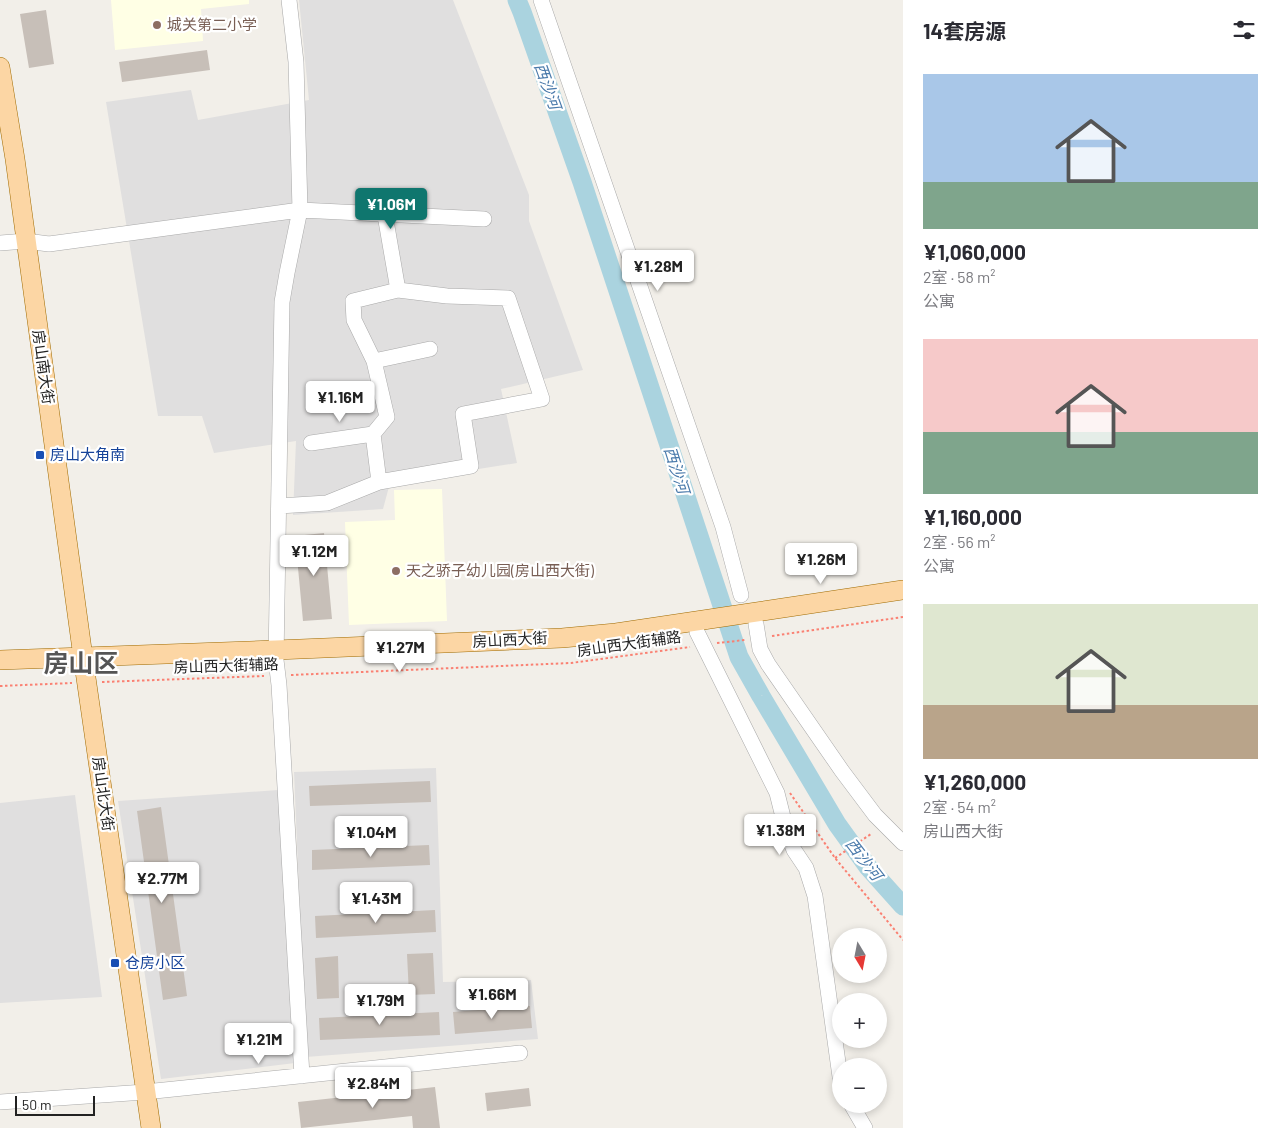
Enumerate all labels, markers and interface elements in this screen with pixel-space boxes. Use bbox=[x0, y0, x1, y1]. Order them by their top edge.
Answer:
place label: 城关第二小学 bbox=[167, 15, 257, 33]
icon: filters bbox=[1230, 16, 1258, 44]
text: 14套房源 bbox=[923, 18, 1006, 43]
marker: 城关第二小学 bbox=[151, 19, 163, 31]
water label: 西沙河 bbox=[531, 60, 567, 114]
icon: home bbox=[1046, 106, 1136, 196]
pin: ¥1.06M bbox=[350, 188, 432, 230]
text: ¥1.06M bbox=[366, 194, 416, 213]
text: ¥1,060,000 bbox=[923, 239, 1026, 264]
pin: ¥1.28M bbox=[617, 250, 699, 292]
text: ¥1.28M bbox=[633, 256, 683, 275]
text: 2室 · 58 m² bbox=[923, 267, 996, 286]
text: 公寓 bbox=[923, 291, 955, 310]
street label: 房山南大街 bbox=[30, 328, 58, 405]
icon: home bbox=[1046, 371, 1136, 461]
pin: ¥1.16M bbox=[299, 380, 381, 423]
text: ¥1.16M bbox=[317, 387, 363, 406]
water label: 西沙河 bbox=[661, 444, 695, 498]
place label: 房山大角南 bbox=[50, 445, 125, 463]
marker: 房山大角南 bbox=[34, 449, 46, 461]
text: ¥1,160,000 bbox=[923, 504, 1022, 529]
text: 2室 · 56 m² bbox=[923, 532, 995, 551]
pin: ¥1.12M bbox=[273, 534, 355, 577]
text: ¥1.12M bbox=[290, 541, 338, 560]
pin: ¥1.26M bbox=[780, 542, 862, 585]
text: ¥1.26M bbox=[796, 549, 846, 568]
text: 公寓 bbox=[923, 556, 955, 575]
place label: 天之骄子幼儿园(房山西大街) bbox=[406, 561, 594, 579]
marker: 天之骄子幼儿园(房山西大街) bbox=[390, 565, 402, 577]
street label: 房山西大街辅路 bbox=[576, 627, 682, 659]
street label: 房山西大街 bbox=[472, 628, 548, 650]
pin: ¥1.27M bbox=[359, 630, 441, 673]
icon: home bbox=[1046, 636, 1136, 726]
text: ¥1.27M bbox=[375, 637, 425, 656]
district label: 房山区 bbox=[43, 647, 119, 677]
street label: 房山西大街辅路 bbox=[173, 654, 279, 676]
street label: 房山北大街 bbox=[90, 755, 118, 832]
text: ¥1,260,000 bbox=[923, 769, 1026, 794]
text: 2室 · 54 m² bbox=[923, 797, 996, 816]
pin: ¥1.38M bbox=[739, 814, 821, 856]
pin: ¥1.04M bbox=[330, 816, 412, 858]
text: ¥1.38M bbox=[755, 820, 805, 839]
text: 房山西大街 bbox=[923, 821, 1003, 840]
text: ¥1.04M bbox=[346, 822, 396, 841]
water label: 西沙河 bbox=[842, 834, 888, 886]
pin: ¥2.77M bbox=[121, 862, 203, 904]
text: ¥2.77M bbox=[136, 868, 188, 887]
pin: ¥1.43M bbox=[335, 882, 417, 924]
text: ¥1.43M bbox=[351, 888, 401, 907]
north arrow bbox=[832, 928, 888, 982]
map controls bbox=[832, 928, 887, 1113]
place label: 仓房小区 bbox=[125, 953, 185, 971]
marker: 仓房小区 bbox=[109, 957, 121, 969]
pin: ¥1.66M bbox=[451, 978, 533, 1020]
pin: ¥1.79M bbox=[339, 984, 421, 1026]
text: ¥1.66M bbox=[467, 984, 517, 1003]
text: ¥1.79M bbox=[356, 990, 404, 1009]
button: + bbox=[832, 993, 887, 1048]
pin: ¥1.21M bbox=[218, 1022, 300, 1065]
text: ¥1.21M bbox=[236, 1029, 282, 1048]
button: − bbox=[832, 1058, 887, 1113]
pin: ¥2.84M bbox=[332, 1066, 414, 1109]
text: ¥2.84M bbox=[346, 1073, 400, 1092]
scale bar bbox=[15, 1093, 95, 1116]
text: 50 m bbox=[22, 1096, 51, 1113]

